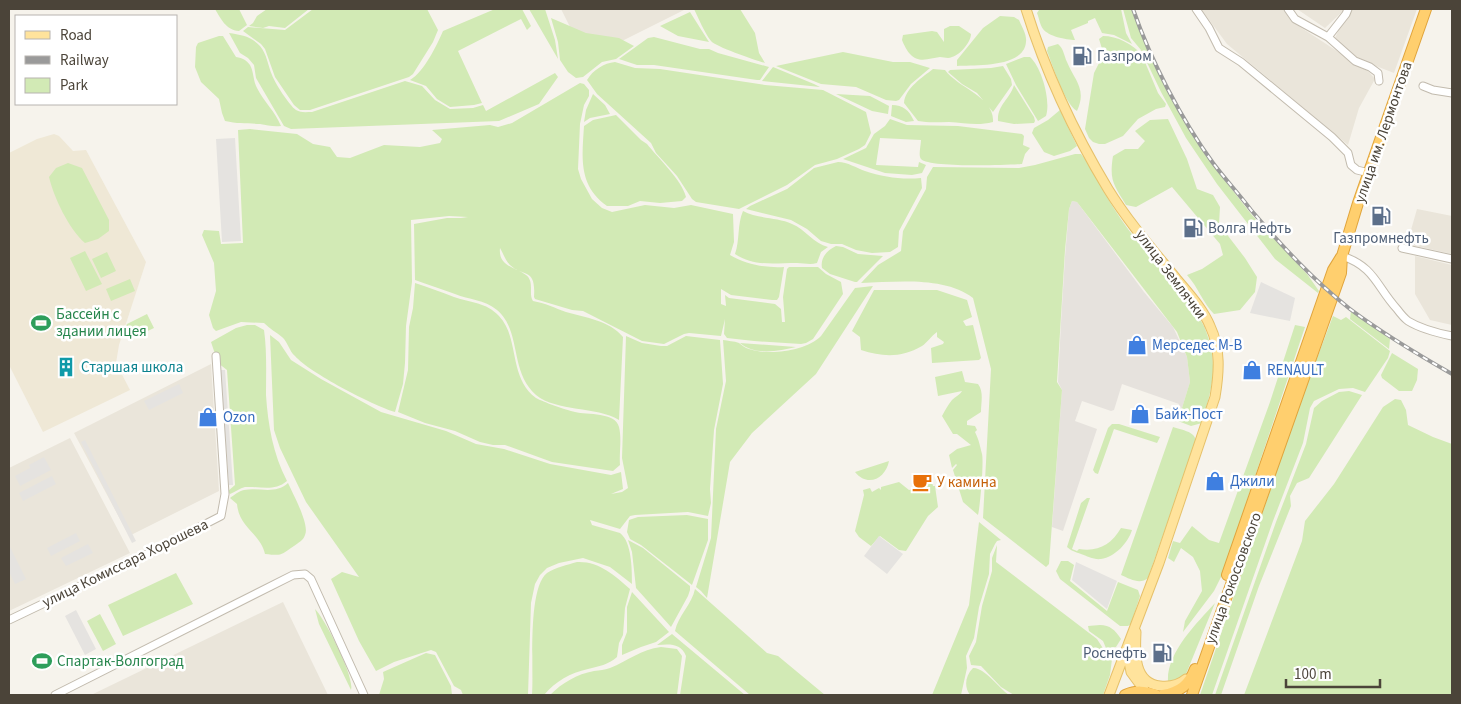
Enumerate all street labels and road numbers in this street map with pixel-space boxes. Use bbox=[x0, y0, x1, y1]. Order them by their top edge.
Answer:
street label: улица им. Лермонтова bbox=[1349, 59, 1418, 206]
street label: улица Землячки bbox=[1130, 225, 1211, 323]
street label: улица Рокоссовского bbox=[1200, 510, 1267, 647]
street label: улица Комиссара Хорошева bbox=[39, 514, 212, 613]

